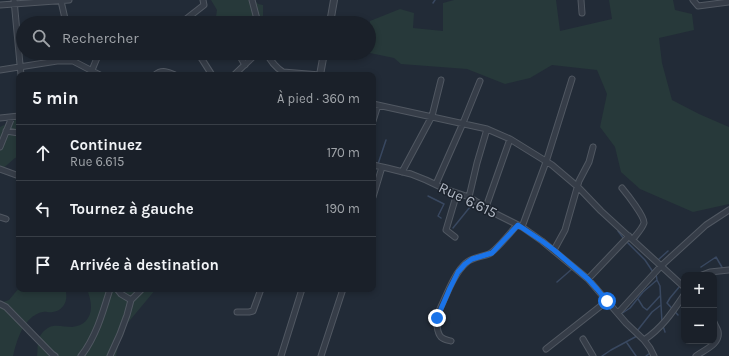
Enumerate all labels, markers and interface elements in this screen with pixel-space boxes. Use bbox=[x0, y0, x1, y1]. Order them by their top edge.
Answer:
search box bbox=[16, 16, 376, 60]
icon: search bbox=[30, 27, 52, 49]
text: Rechercher bbox=[62, 29, 139, 47]
text: 5 min bbox=[32, 88, 79, 108]
text: À pied · 360 m bbox=[277, 91, 360, 106]
text: Continuez bbox=[70, 136, 142, 154]
icon: ahead bbox=[32, 142, 54, 164]
text: 170 m bbox=[327, 145, 360, 160]
text: Rue 6.615 bbox=[70, 154, 124, 169]
street label: Rue 6.615 bbox=[436, 178, 500, 222]
icon: left bbox=[32, 198, 54, 220]
text: Tournez à gauche bbox=[70, 200, 194, 218]
text: 190 m bbox=[325, 201, 360, 216]
icon: arrive bbox=[32, 254, 54, 276]
text: Arrivée à destination bbox=[70, 256, 219, 274]
map controls bbox=[681, 272, 717, 344]
button: + bbox=[681, 272, 717, 308]
route start bbox=[598, 292, 616, 310]
button: − bbox=[681, 308, 717, 344]
route end bbox=[428, 309, 446, 327]

